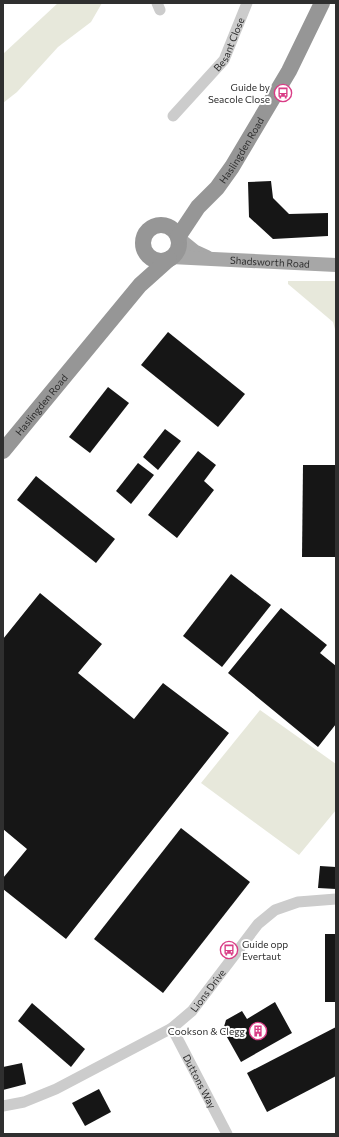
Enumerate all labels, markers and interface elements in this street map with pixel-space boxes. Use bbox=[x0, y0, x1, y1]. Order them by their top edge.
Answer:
street label: Besant Close bbox=[211, 16, 247, 74]
place label: Guide by Seacole Close bbox=[208, 81, 270, 105]
bus stop icon: Guide by Seacole Close bbox=[273, 83, 293, 103]
street label: Haslingden Road bbox=[216, 115, 266, 186]
street label: Shadsworth Road bbox=[230, 254, 310, 270]
street label: Haslingden Road bbox=[13, 372, 70, 438]
place label: Guide opp Evertaut bbox=[242, 938, 288, 962]
bus stop icon: Guide opp Evertaut bbox=[219, 940, 239, 960]
street label: Lions Drive bbox=[187, 967, 228, 1014]
building icon: Cookson & Clegg bbox=[248, 1021, 268, 1041]
place label: Cookson & Clegg bbox=[168, 1025, 246, 1037]
street label: Duttons Way bbox=[181, 1052, 219, 1110]

